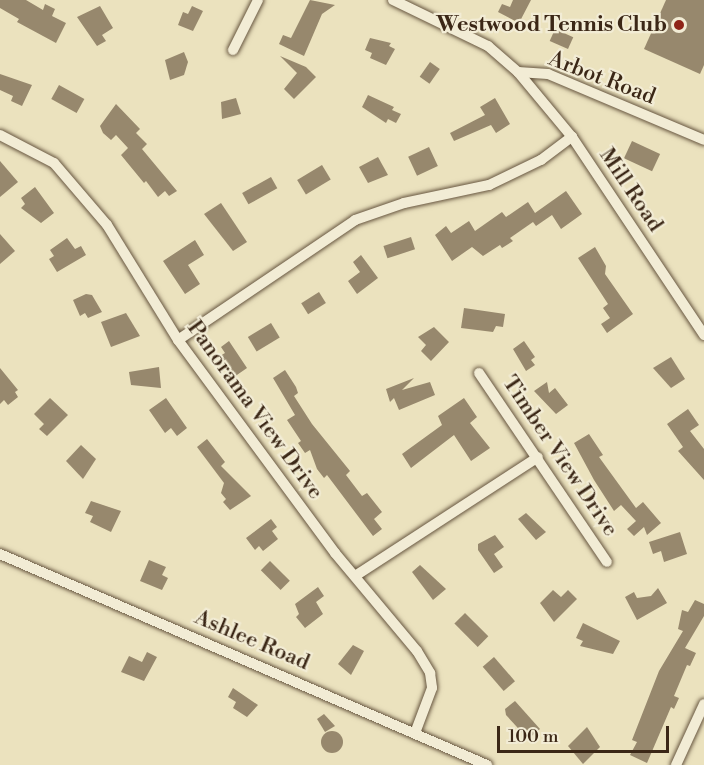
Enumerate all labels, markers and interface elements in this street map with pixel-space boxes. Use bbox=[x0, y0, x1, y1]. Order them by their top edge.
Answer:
place label: Westwood Tennis Club bbox=[436, 12, 667, 38]
marker: Westwood Tennis Club bbox=[672, 18, 686, 32]
street label: Arbot Road bbox=[545, 46, 659, 110]
street label: Mill Road bbox=[593, 143, 669, 237]
street label: Panorama View Drive bbox=[181, 315, 329, 505]
street label: Timber View Drive bbox=[496, 371, 624, 541]
street label: Ashlee Road bbox=[191, 604, 313, 676]
scale bar bbox=[500, 714, 672, 752]
text: 100 m bbox=[508, 725, 559, 748]

